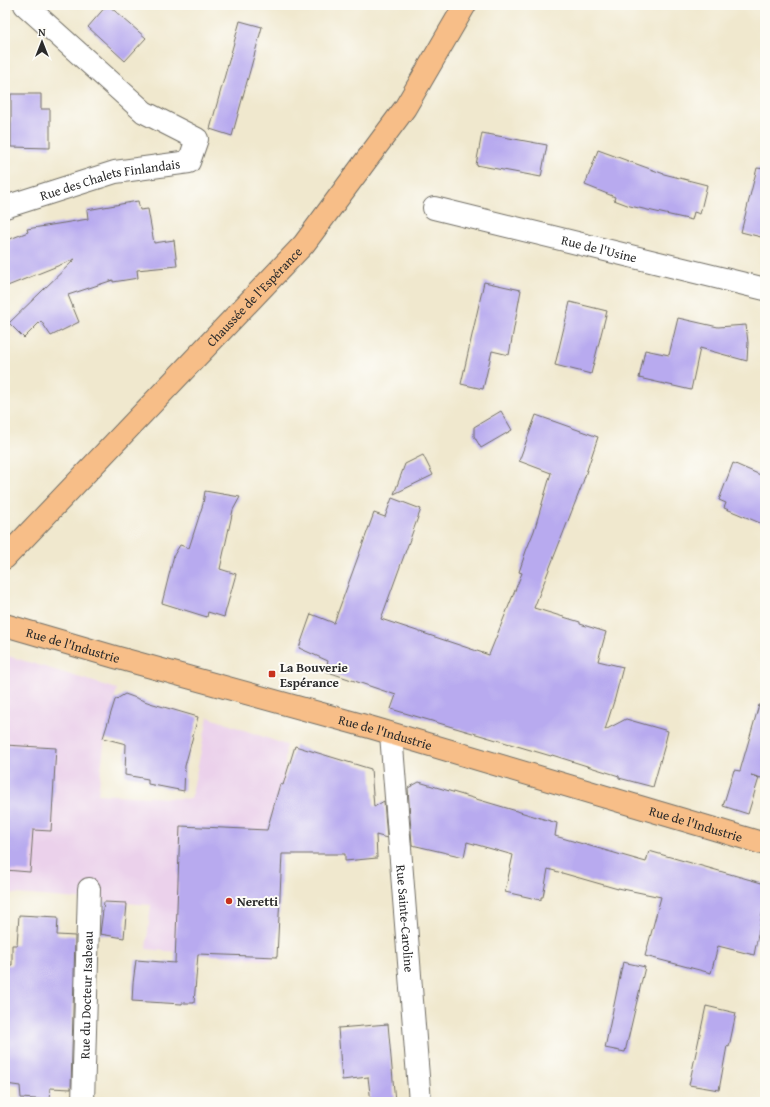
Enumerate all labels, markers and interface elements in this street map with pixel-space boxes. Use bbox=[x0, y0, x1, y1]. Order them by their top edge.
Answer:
north arrow bbox=[22, 22, 62, 62]
text: N bbox=[38, 24, 46, 40]
street label: Rue des Chalets Finlandais bbox=[37, 154, 181, 205]
street label: Rue de l'Usine bbox=[559, 230, 639, 267]
street label: Chaussée de l'Espérance bbox=[202, 242, 306, 351]
street label: Rue de l'Industrie bbox=[24, 622, 122, 667]
place label: La Bouverie Espérance bbox=[280, 658, 348, 692]
marker: La Bouverie Espérance bbox=[267, 669, 277, 679]
street label: Rue de l'Industrie bbox=[336, 709, 434, 754]
street label: Rue de l'Industrie bbox=[647, 801, 745, 846]
street label: Rue Sainte-Caroline bbox=[392, 864, 419, 973]
place label: Neretti bbox=[237, 892, 278, 911]
marker: Neretti bbox=[224, 896, 234, 906]
street label: Rue du Docteur Isabeau bbox=[75, 931, 97, 1059]

